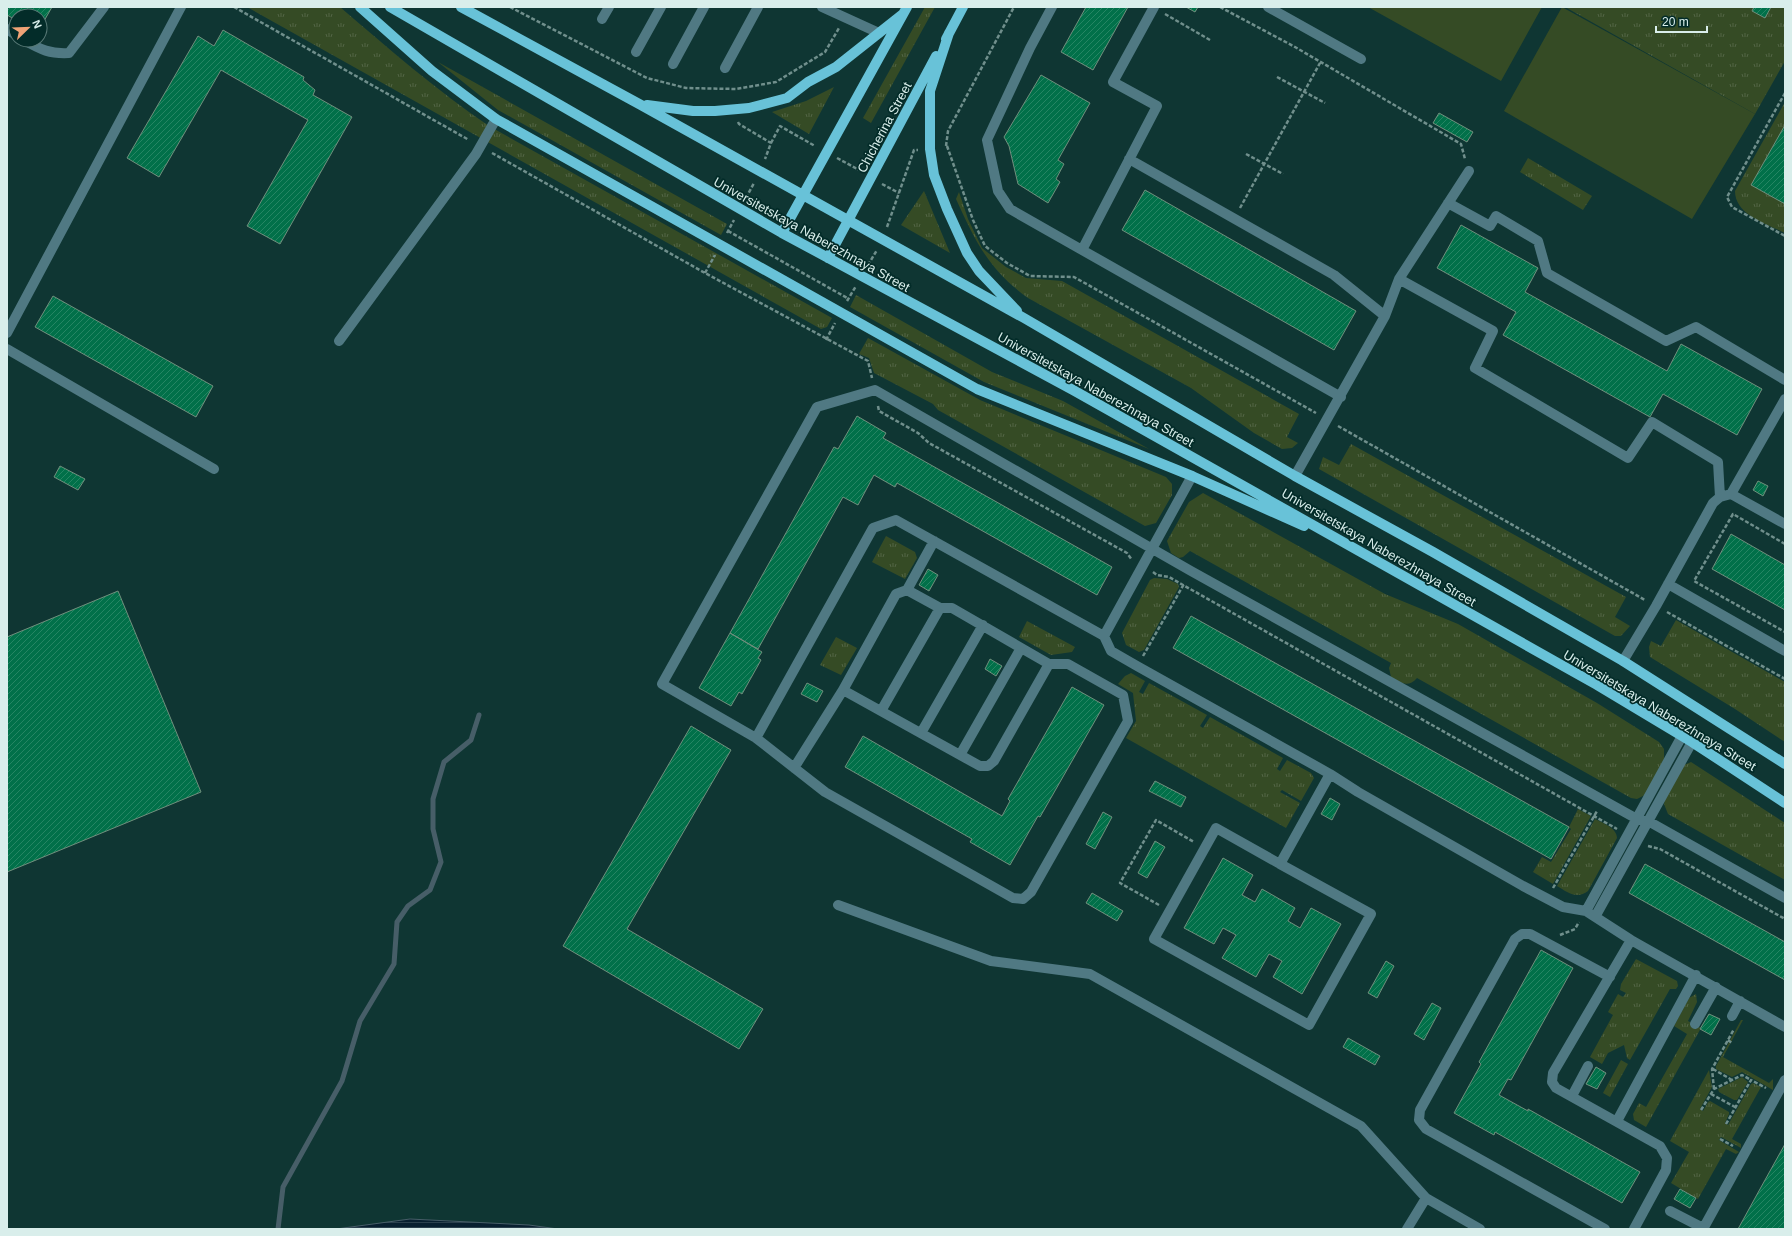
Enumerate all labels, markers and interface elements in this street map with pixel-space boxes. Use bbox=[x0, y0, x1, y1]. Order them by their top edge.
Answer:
north arrow bbox=[8, 8, 48, 48]
scale bar bbox=[1656, 8, 1707, 34]
text: 20 m bbox=[1662, 15, 1689, 29]
text: N bbox=[30, 18, 44, 30]
street label: Chicherina Street bbox=[854, 79, 915, 175]
street label: Universitetskaya Naberezhnaya Street bbox=[711, 174, 913, 295]
street label: Universitetskaya Naberezhnaya Street bbox=[995, 329, 1197, 450]
street label: Universitetskaya Naberezhnaya Street bbox=[1279, 485, 1479, 610]
street label: Universitetskaya Naberezhnaya Street bbox=[1561, 647, 1759, 774]

